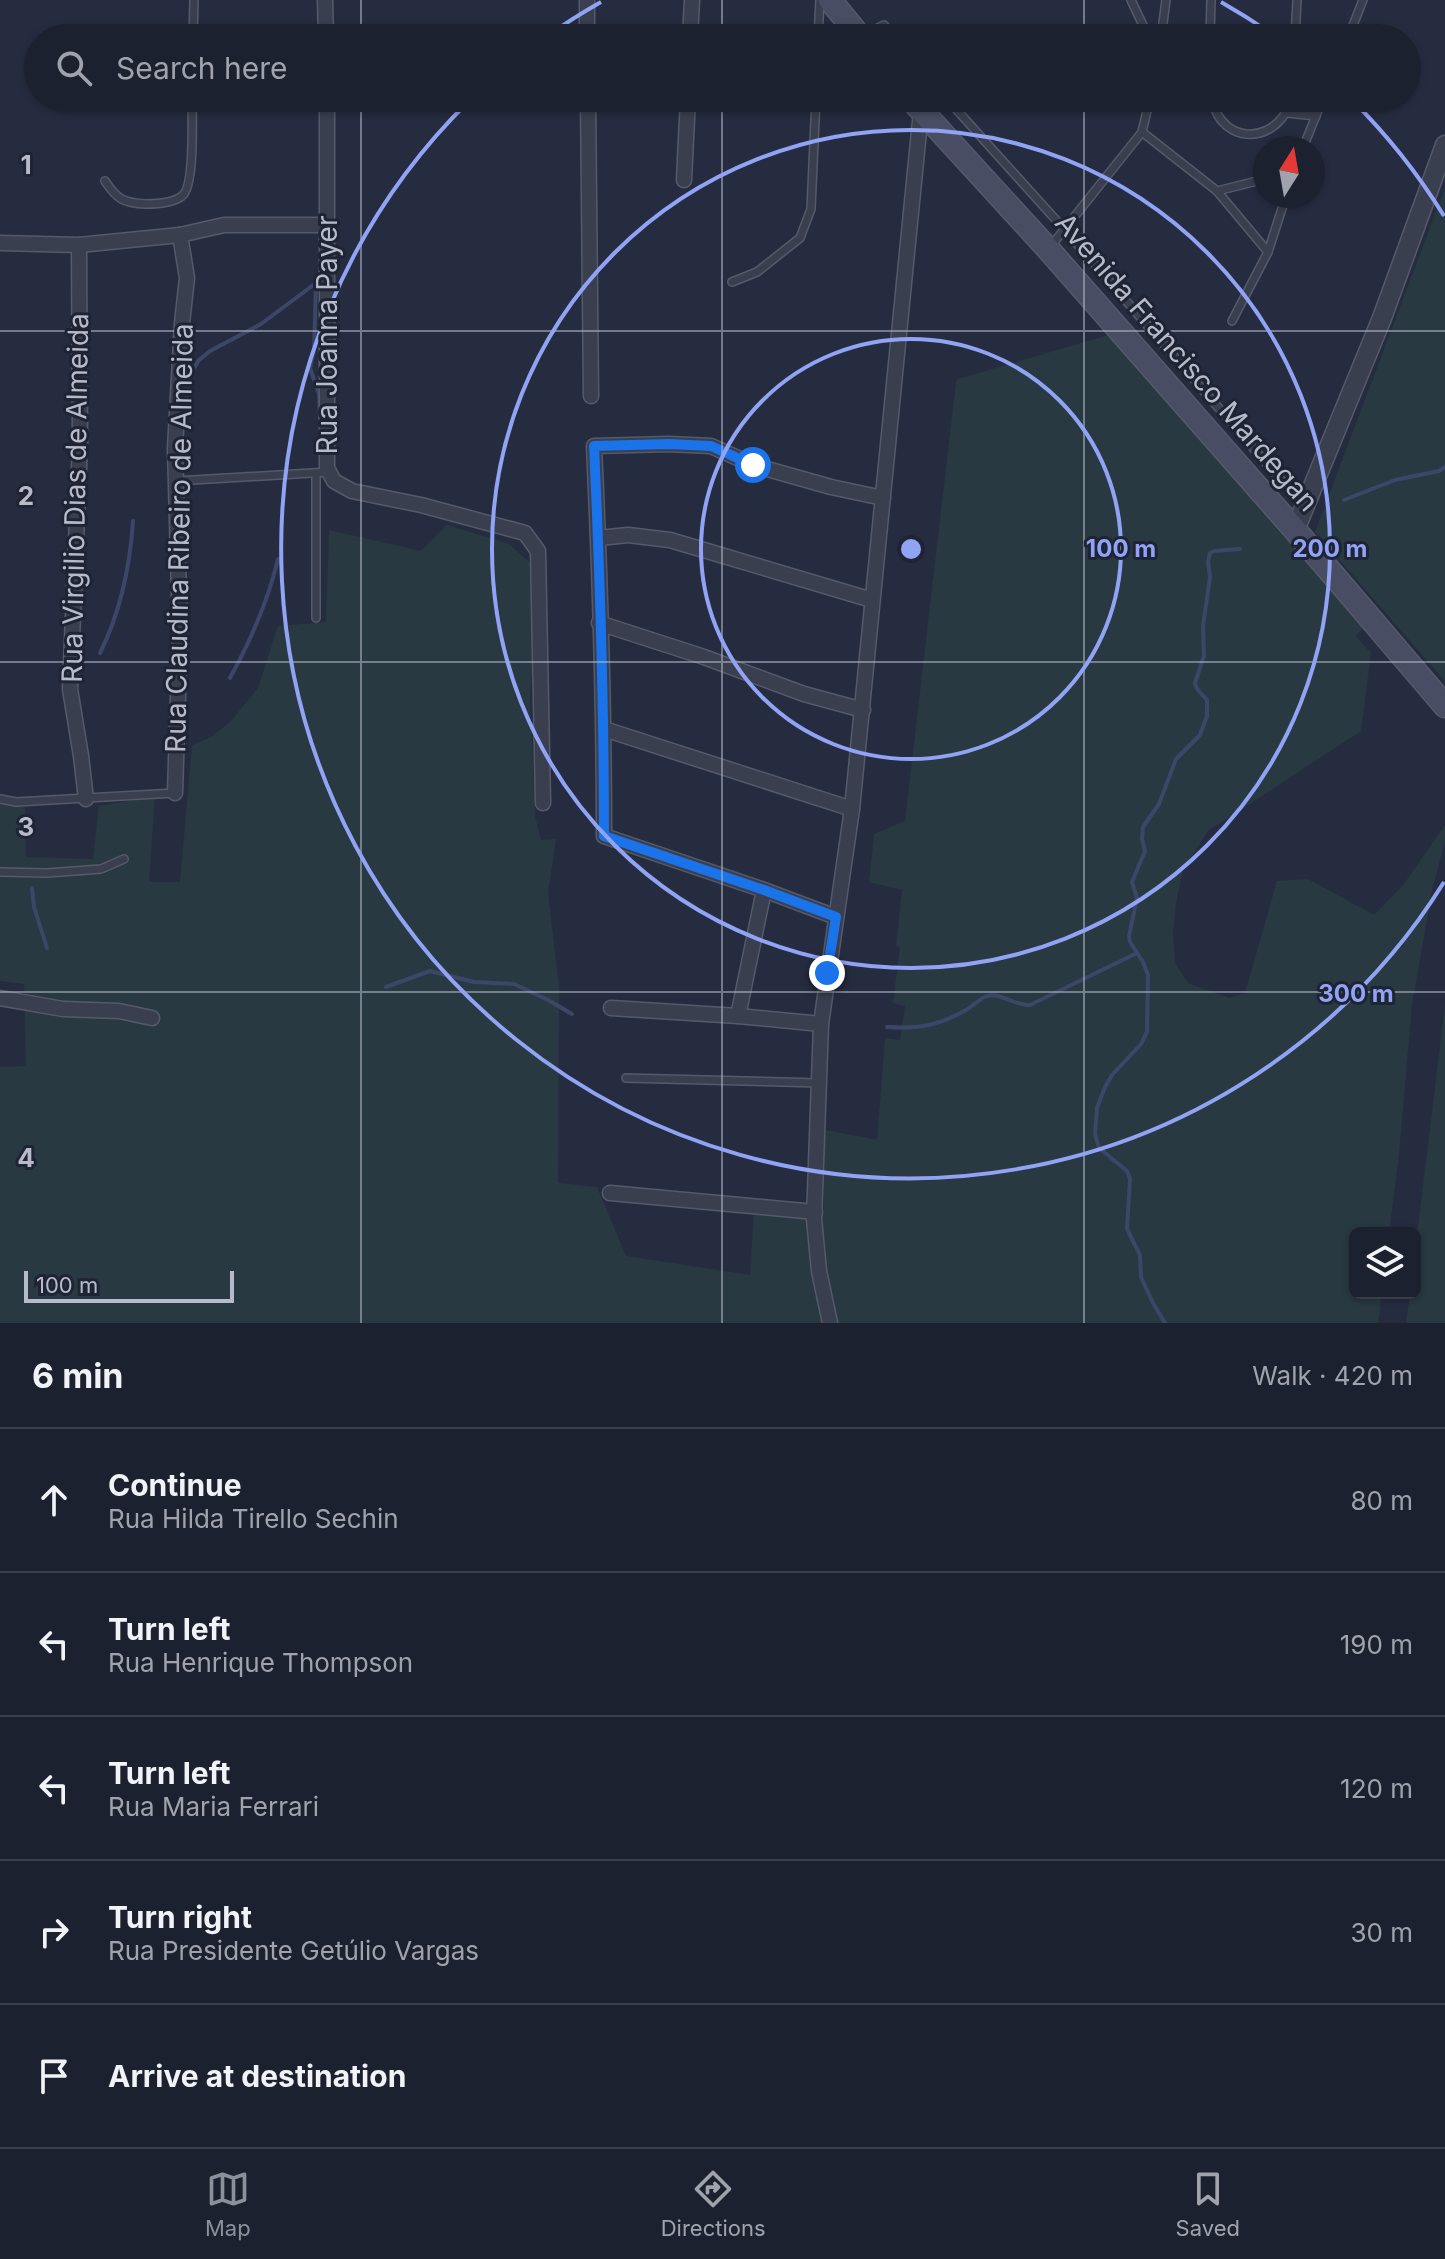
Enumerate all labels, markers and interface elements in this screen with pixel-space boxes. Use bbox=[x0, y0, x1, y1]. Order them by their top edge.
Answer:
search box bbox=[24, 24, 1421, 112]
icon: search bbox=[52, 46, 96, 90]
text: Search here bbox=[116, 50, 288, 86]
north arrow bbox=[1253, 136, 1325, 208]
text: 1 bbox=[20, 149, 32, 180]
street label: Avenida Francisco Mardegan bbox=[1048, 206, 1326, 518]
street label: Rua Joanna Payer bbox=[310, 216, 344, 454]
street label: Rua Virgilio Dias de Almeida bbox=[55, 313, 95, 683]
street label: Rua Claudina Ribeiro de Almeida bbox=[158, 323, 200, 753]
route start bbox=[735, 447, 771, 483]
text: 2 bbox=[18, 480, 34, 511]
text: 100 m bbox=[1086, 534, 1156, 563]
text: 200 m bbox=[1292, 534, 1368, 563]
centre of rings bbox=[897, 535, 925, 563]
text: 3 bbox=[18, 811, 34, 842]
route end bbox=[809, 955, 845, 991]
text: 300 m bbox=[1318, 979, 1394, 1008]
text: 4 bbox=[17, 1142, 35, 1173]
map controls bbox=[1349, 1227, 1421, 1299]
button: layers bbox=[1349, 1227, 1421, 1299]
scale bar bbox=[24, 1267, 234, 1303]
text: 100 m bbox=[36, 1272, 98, 1298]
text: 6 min bbox=[32, 1355, 124, 1396]
text: Walk · 420 m bbox=[1252, 1360, 1413, 1391]
text: Continue bbox=[108, 1467, 242, 1503]
icon: ahead bbox=[32, 1478, 76, 1522]
text: 80 m bbox=[1350, 1485, 1413, 1516]
text: Rua Hilda Tirello Sechin bbox=[108, 1503, 399, 1534]
text: Turn left bbox=[108, 1611, 230, 1647]
icon: left bbox=[32, 1622, 76, 1666]
text: 190 m bbox=[1340, 1629, 1413, 1660]
text: Rua Henrique Thompson bbox=[108, 1647, 413, 1678]
text: Turn left bbox=[108, 1755, 230, 1791]
icon: left bbox=[32, 1766, 76, 1810]
text: 120 m bbox=[1340, 1773, 1413, 1804]
text: Rua Maria Ferrari bbox=[108, 1791, 319, 1822]
text: Turn right bbox=[108, 1899, 252, 1935]
icon: right bbox=[32, 1910, 76, 1954]
text: 30 m bbox=[1350, 1917, 1413, 1948]
text: Rua Presidente Getúlio Vargas bbox=[108, 1935, 479, 1966]
icon: arrive bbox=[32, 2054, 76, 2098]
text: Arrive at destination bbox=[108, 2058, 406, 2094]
tab: Map bbox=[205, 2167, 251, 2241]
tab: Directions bbox=[661, 2167, 766, 2241]
tab: Saved bbox=[1176, 2167, 1240, 2241]

